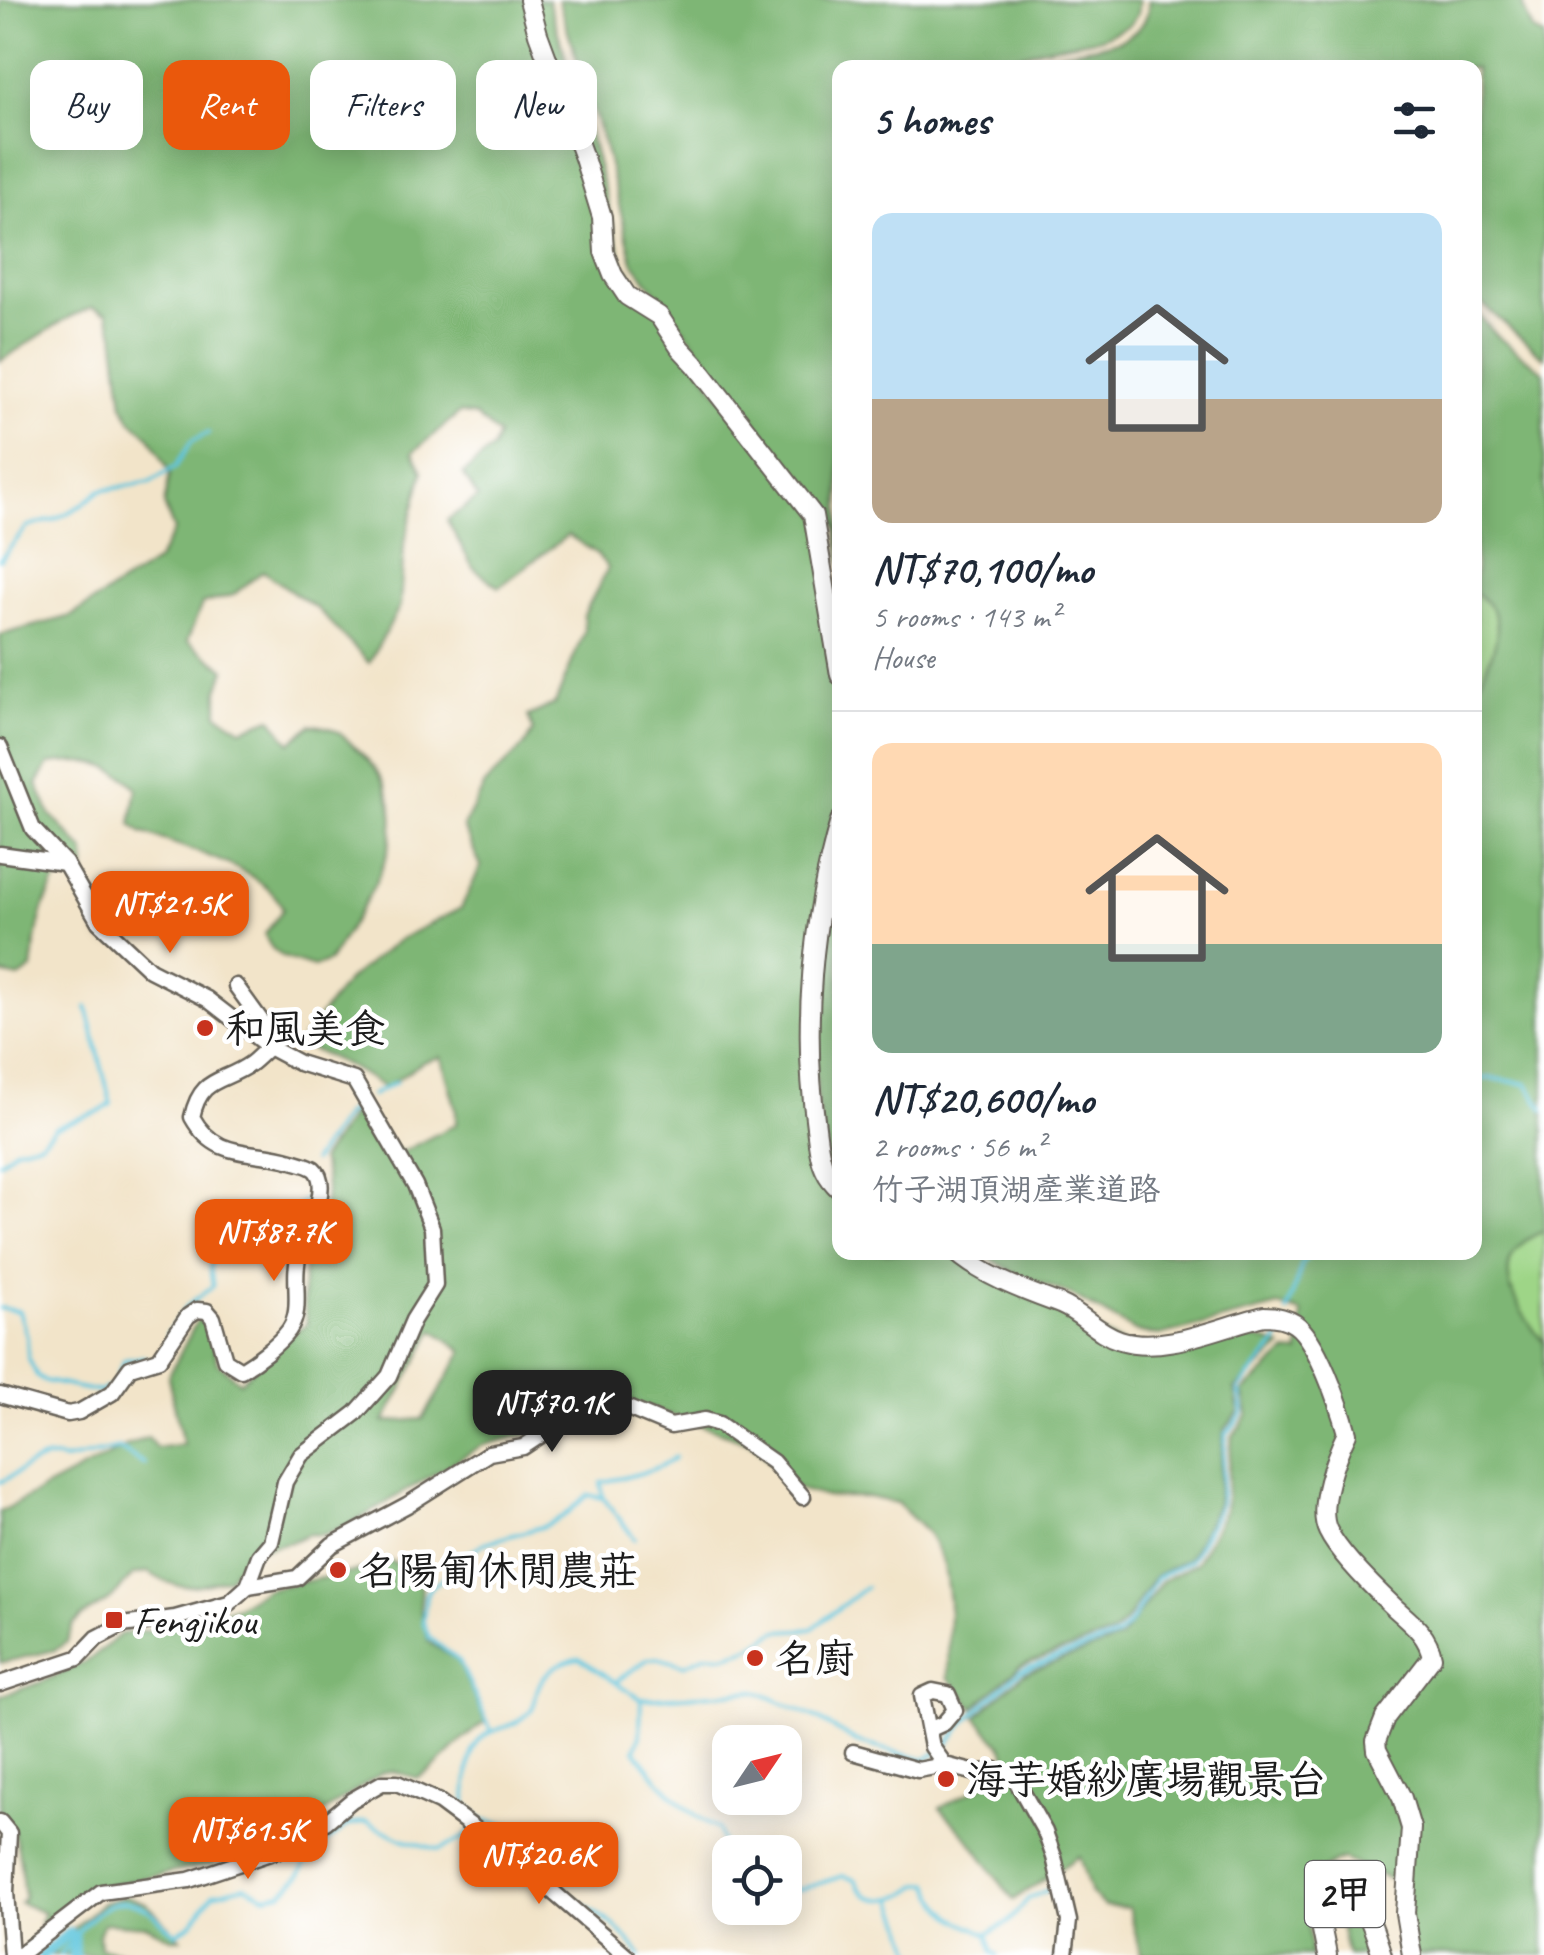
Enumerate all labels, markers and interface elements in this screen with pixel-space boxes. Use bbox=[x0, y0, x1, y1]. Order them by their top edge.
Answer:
chip: Buy bbox=[30, 60, 143, 150]
chip: Rent bbox=[163, 60, 290, 150]
chip: Filters bbox=[310, 60, 456, 150]
chip: New bbox=[476, 60, 597, 150]
icon: filters bbox=[1387, 93, 1442, 148]
text: 5 homes bbox=[872, 94, 990, 147]
icon: home bbox=[1067, 278, 1247, 458]
text: NT$70,100/mo bbox=[872, 543, 1093, 596]
text: 5 rooms · 143 m² bbox=[872, 596, 1059, 637]
text: House bbox=[872, 637, 934, 678]
icon: home bbox=[1067, 808, 1247, 988]
pin: NT$21.5K bbox=[67, 871, 273, 956]
text: NT$21.5K bbox=[113, 883, 227, 924]
place label: 和風美食 bbox=[225, 1004, 385, 1054]
marker: 和風美食 bbox=[194, 1017, 216, 1039]
text: NT$20,600/mo bbox=[872, 1073, 1094, 1126]
text: 2 rooms · 56 m² bbox=[872, 1126, 1045, 1167]
text: 竹子湖頂湖產業道路 bbox=[872, 1169, 1160, 1210]
pin: NT$87.7K bbox=[171, 1199, 377, 1284]
text: NT$87.7K bbox=[217, 1211, 331, 1252]
pin: NT$70.1K bbox=[449, 1370, 655, 1455]
text: NT$70.1K bbox=[495, 1382, 609, 1423]
place label: 名陽匍休閒農莊 bbox=[358, 1546, 638, 1596]
marker: 名陽匍休閒農莊 bbox=[327, 1559, 349, 1581]
place label: Fengjikou bbox=[134, 1596, 258, 1646]
marker: Fengjikou bbox=[103, 1609, 125, 1631]
place label: 名廚 bbox=[775, 1634, 855, 1684]
marker: 名廚 bbox=[744, 1647, 766, 1669]
north arrow bbox=[712, 1725, 802, 1815]
map controls bbox=[712, 1725, 802, 1925]
place label: 海芋婚紗廣場觀景台 bbox=[966, 1755, 1326, 1805]
marker: 海芋婚紗廣場觀景台 bbox=[935, 1768, 957, 1790]
pin: NT$61.5K bbox=[145, 1797, 351, 1882]
text: NT$61.5K bbox=[191, 1809, 305, 1850]
pin: NT$20.6K bbox=[436, 1822, 642, 1907]
text: NT$20.6K bbox=[481, 1834, 597, 1875]
button: locate bbox=[712, 1835, 802, 1925]
road number: 2甲 bbox=[1305, 1861, 1385, 1927]

